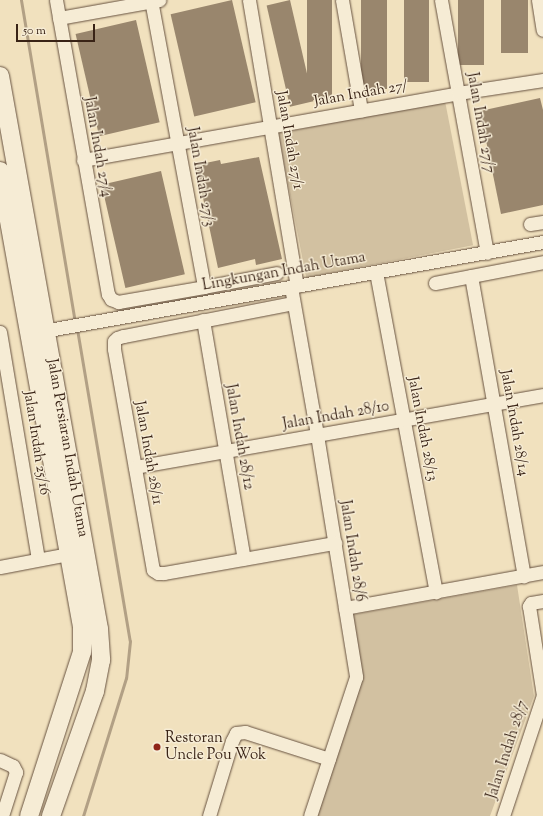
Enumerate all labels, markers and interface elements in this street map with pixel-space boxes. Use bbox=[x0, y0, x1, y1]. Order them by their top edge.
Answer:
scale bar bbox=[18, 16, 97, 42]
text: 50 m bbox=[23, 22, 46, 40]
street label: Jalan Indah 27/7 bbox=[462, 71, 498, 175]
street label: Jalan Indah 27/ bbox=[313, 77, 409, 111]
street label: Jalan Indah 27/1 bbox=[271, 89, 307, 191]
street label: Jalan Indah 27/4 bbox=[79, 95, 115, 199]
street label: Jalan Indah 27/3 bbox=[182, 126, 218, 228]
street label: Lingkungan Indah Utama bbox=[201, 249, 367, 295]
street label: Jalan Persiaran Indah Utama bbox=[42, 357, 92, 539]
street label: Jalan Indah 28/14 bbox=[496, 368, 532, 478]
street label: Jalan Indah 28/13 bbox=[403, 375, 441, 483]
street label: Jalan Indah 28/12 bbox=[221, 383, 257, 491]
street label: Jalan Indah 25/16 bbox=[19, 390, 53, 496]
street label: Jalan Indah 28/10 bbox=[281, 398, 391, 434]
street label: Jalan Indah 28/11 bbox=[130, 400, 166, 506]
street label: Jalan Indah 28/6 bbox=[335, 499, 369, 603]
street label: Jalan Indah 28/7 bbox=[484, 698, 532, 802]
place label: Restoran Uncle Pou Wok bbox=[165, 729, 266, 764]
marker: Restoran Uncle Pou Wok bbox=[152, 742, 162, 752]

